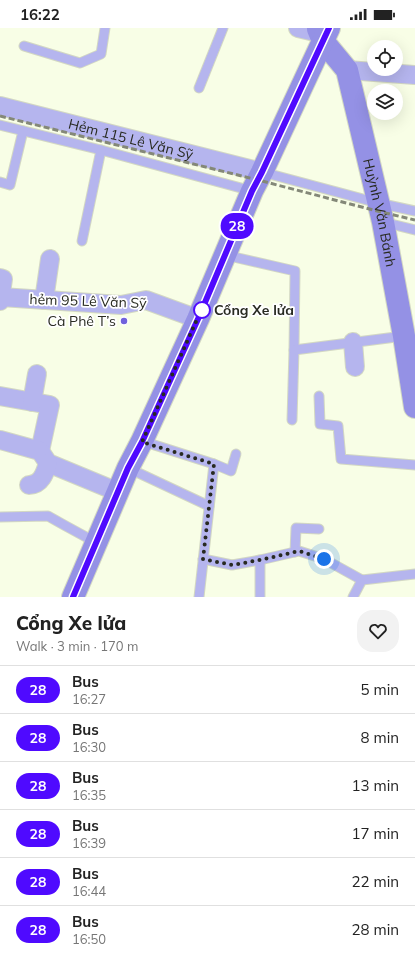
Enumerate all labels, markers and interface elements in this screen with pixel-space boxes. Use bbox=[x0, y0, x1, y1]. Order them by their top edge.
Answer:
text: 16:22 bbox=[20, 5, 60, 24]
map controls bbox=[367, 40, 403, 120]
button: locate bbox=[367, 40, 403, 76]
button: layers bbox=[367, 84, 403, 120]
street label: Hẻm 115 Lê Văn Sỹ bbox=[67, 115, 196, 163]
street label: Huỳnh Văn Bánh bbox=[359, 156, 400, 268]
line badge: 28 bbox=[219, 213, 255, 239]
text: 28 bbox=[229, 217, 245, 235]
street label: hẻm 95 Lê Văn Sỹ bbox=[29, 290, 147, 312]
marker: Cổng Xe lửa bbox=[193, 301, 211, 319]
place label: Cổng Xe lửa bbox=[214, 301, 294, 319]
place label: Cà Phê T’s bbox=[47, 312, 116, 330]
marker: Cà Phê T’s bbox=[119, 316, 129, 326]
your location bbox=[314, 549, 334, 569]
button: heart bbox=[357, 610, 399, 652]
text: Cổng Xe lửa bbox=[16, 611, 126, 635]
text: Walk · 3 min · 170 m bbox=[16, 638, 138, 654]
text: Bus bbox=[72, 672, 99, 691]
text: 5 min bbox=[361, 680, 399, 699]
text: 28 bbox=[30, 681, 46, 699]
text: 16:27 bbox=[72, 691, 106, 707]
text: Bus bbox=[72, 720, 99, 739]
text: 8 min bbox=[361, 728, 399, 747]
text: 28 bbox=[30, 729, 46, 747]
text: 16:30 bbox=[72, 739, 106, 755]
text: Bus bbox=[72, 768, 99, 787]
text: 13 min bbox=[352, 776, 399, 795]
text: 28 bbox=[30, 777, 46, 795]
text: 16:35 bbox=[72, 787, 106, 803]
text: Bus bbox=[72, 816, 99, 835]
text: 17 min bbox=[352, 824, 399, 843]
text: 28 bbox=[30, 825, 46, 843]
text: 16:39 bbox=[72, 835, 106, 851]
text: Bus bbox=[72, 864, 99, 883]
text: 22 min bbox=[352, 872, 399, 891]
text: 28 bbox=[30, 873, 46, 891]
text: 16:44 bbox=[72, 883, 106, 899]
text: Bus bbox=[72, 912, 99, 931]
text: 28 min bbox=[352, 920, 399, 939]
text: 28 bbox=[30, 921, 46, 939]
text: 16:50 bbox=[72, 931, 106, 947]

